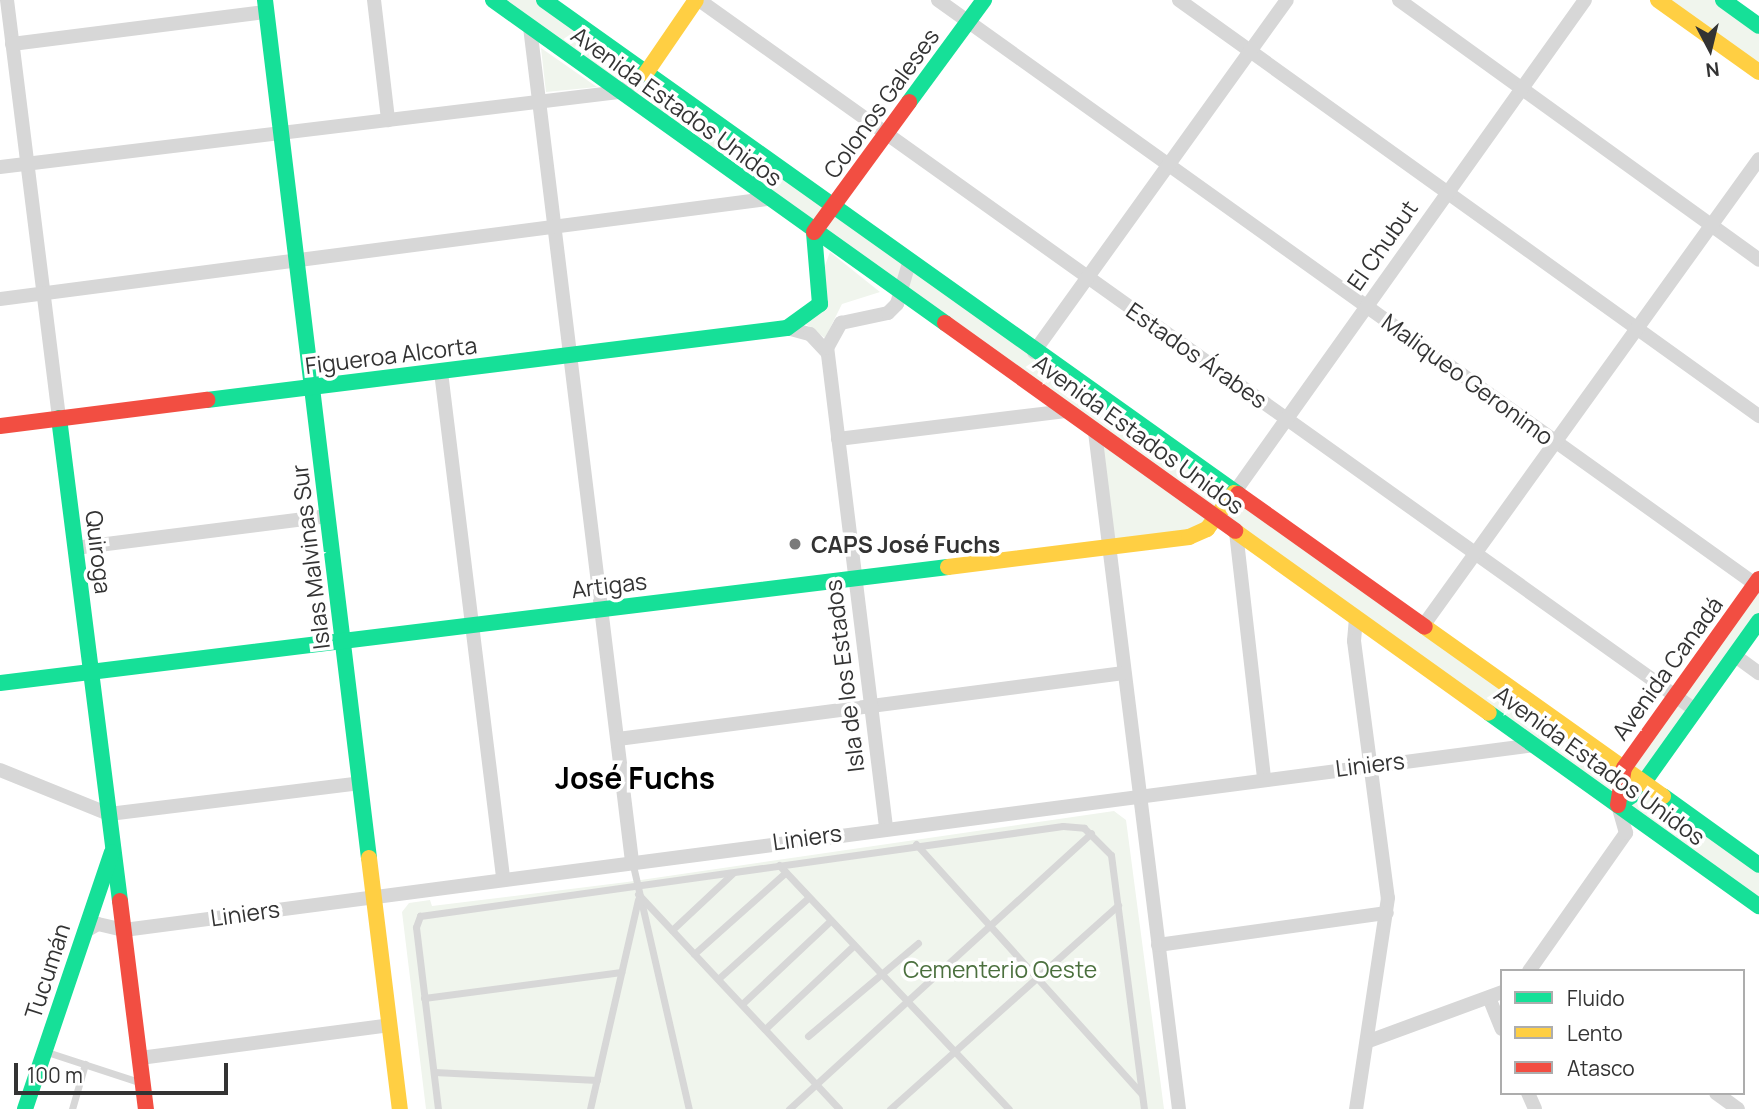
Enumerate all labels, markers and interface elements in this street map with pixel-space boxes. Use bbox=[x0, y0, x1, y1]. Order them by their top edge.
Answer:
north arrow bbox=[1675, 14, 1745, 84]
street label: Avenida Estados Unidos bbox=[566, 20, 788, 192]
street label: Colonos Galeses bbox=[817, 23, 945, 183]
text: N bbox=[1704, 56, 1721, 84]
street label: El Chubut bbox=[1341, 195, 1423, 295]
street label: Estados Árabes bbox=[1121, 296, 1273, 414]
street label: Maliqueo Geronimo bbox=[1377, 308, 1559, 450]
street label: Figueroa Alcorta bbox=[304, 331, 478, 379]
street label: Avenida Estados Unidos bbox=[1028, 348, 1250, 520]
street label: Islas Malvinas Sur bbox=[285, 463, 335, 651]
street label: Quiroga bbox=[80, 509, 118, 595]
place label: CAPS José Fuchs bbox=[811, 530, 1000, 558]
marker: CAPS José Fuchs bbox=[785, 534, 805, 554]
street label: Artigas bbox=[570, 567, 648, 603]
street label: Isla de los Estados bbox=[818, 578, 870, 774]
street label: Avenida Canadá bbox=[1606, 591, 1728, 745]
street label: Avenida Estados Unidos bbox=[1489, 679, 1711, 851]
street label: Liniers bbox=[1334, 746, 1406, 782]
district label: José Fuchs bbox=[555, 760, 715, 796]
street label: Liniers bbox=[771, 818, 843, 856]
street label: Liniers bbox=[209, 894, 281, 932]
street label: Tucumán bbox=[19, 920, 75, 1022]
park label: Cementerio Oeste bbox=[903, 955, 1097, 983]
legend bbox=[1500, 969, 1745, 1095]
text: Fluido bbox=[1567, 984, 1625, 1012]
text: Lento bbox=[1567, 1019, 1623, 1047]
scale bar bbox=[18, 1050, 231, 1094]
text: Atasco bbox=[1567, 1054, 1635, 1082]
text: 100 m bbox=[27, 1061, 83, 1089]

